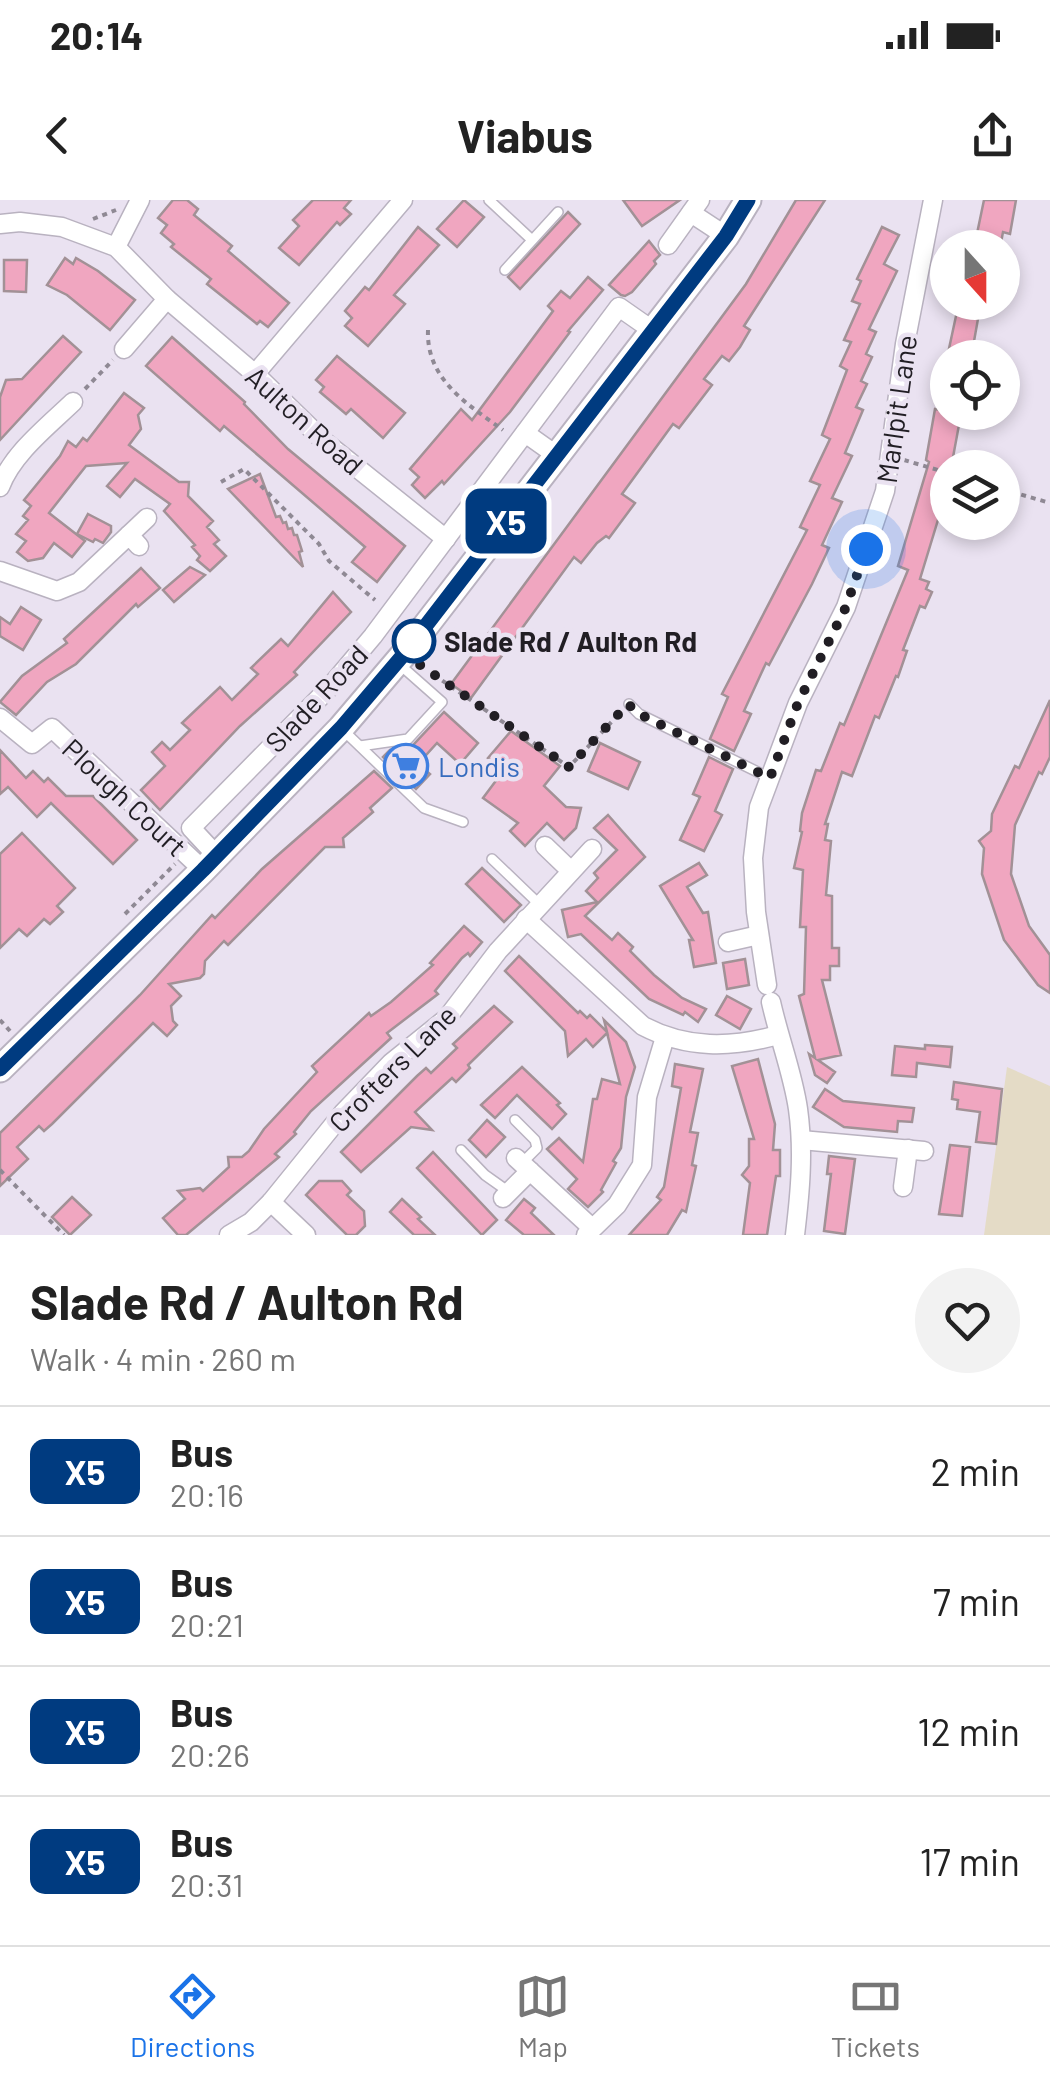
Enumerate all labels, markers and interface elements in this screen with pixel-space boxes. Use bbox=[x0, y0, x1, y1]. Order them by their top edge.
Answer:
text: 20:14 bbox=[50, 12, 143, 58]
icon: back bbox=[30, 108, 85, 163]
text: Viabus bbox=[457, 108, 593, 162]
icon: share bbox=[965, 108, 1020, 163]
north arrow bbox=[930, 230, 1020, 320]
map controls bbox=[930, 230, 1020, 540]
street label: Marlpit Lane bbox=[869, 333, 923, 485]
button: locate bbox=[930, 340, 1020, 430]
street label: Aulton Road bbox=[239, 358, 371, 482]
button: layers bbox=[930, 450, 1020, 540]
line badge: X5 bbox=[461, 488, 551, 554]
text: X5 bbox=[486, 500, 526, 542]
your location bbox=[841, 524, 891, 574]
marker: Slade Rd / Aulton Rd bbox=[393, 620, 435, 662]
place label: Slade Rd / Aulton Rd bbox=[444, 624, 697, 658]
street label: Slade Road bbox=[258, 637, 374, 759]
street label: Plough Court bbox=[56, 731, 194, 863]
supermarket icon: Londis bbox=[383, 743, 429, 789]
place label: Londis bbox=[438, 749, 520, 783]
street label: Crofters Lane bbox=[321, 997, 463, 1139]
button: heart bbox=[915, 1268, 1020, 1373]
text: Slade Rd / Aulton Rd bbox=[30, 1272, 464, 1330]
text: Walk · 4 min · 260 m bbox=[30, 1339, 296, 1377]
text: Bus bbox=[170, 1429, 233, 1475]
text: 2 min bbox=[930, 1448, 1020, 1494]
text: X5 bbox=[65, 1450, 105, 1492]
text: 20:16 bbox=[170, 1475, 244, 1513]
text: Bus bbox=[170, 1559, 233, 1605]
text: 7 min bbox=[933, 1578, 1020, 1624]
text: X5 bbox=[65, 1580, 105, 1622]
text: 20:21 bbox=[170, 1605, 244, 1643]
text: Bus bbox=[170, 1689, 233, 1735]
text: 12 min bbox=[917, 1708, 1020, 1754]
text: X5 bbox=[65, 1710, 105, 1752]
text: 20:26 bbox=[170, 1735, 250, 1773]
text: Bus bbox=[170, 1819, 233, 1865]
text: 17 min bbox=[920, 1838, 1020, 1884]
text: X5 bbox=[65, 1840, 105, 1882]
text: 20:31 bbox=[170, 1865, 244, 1903]
tab: Directions bbox=[130, 1969, 255, 2063]
tab: Map bbox=[515, 1969, 570, 2063]
tab: Tickets bbox=[831, 1969, 920, 2063]

